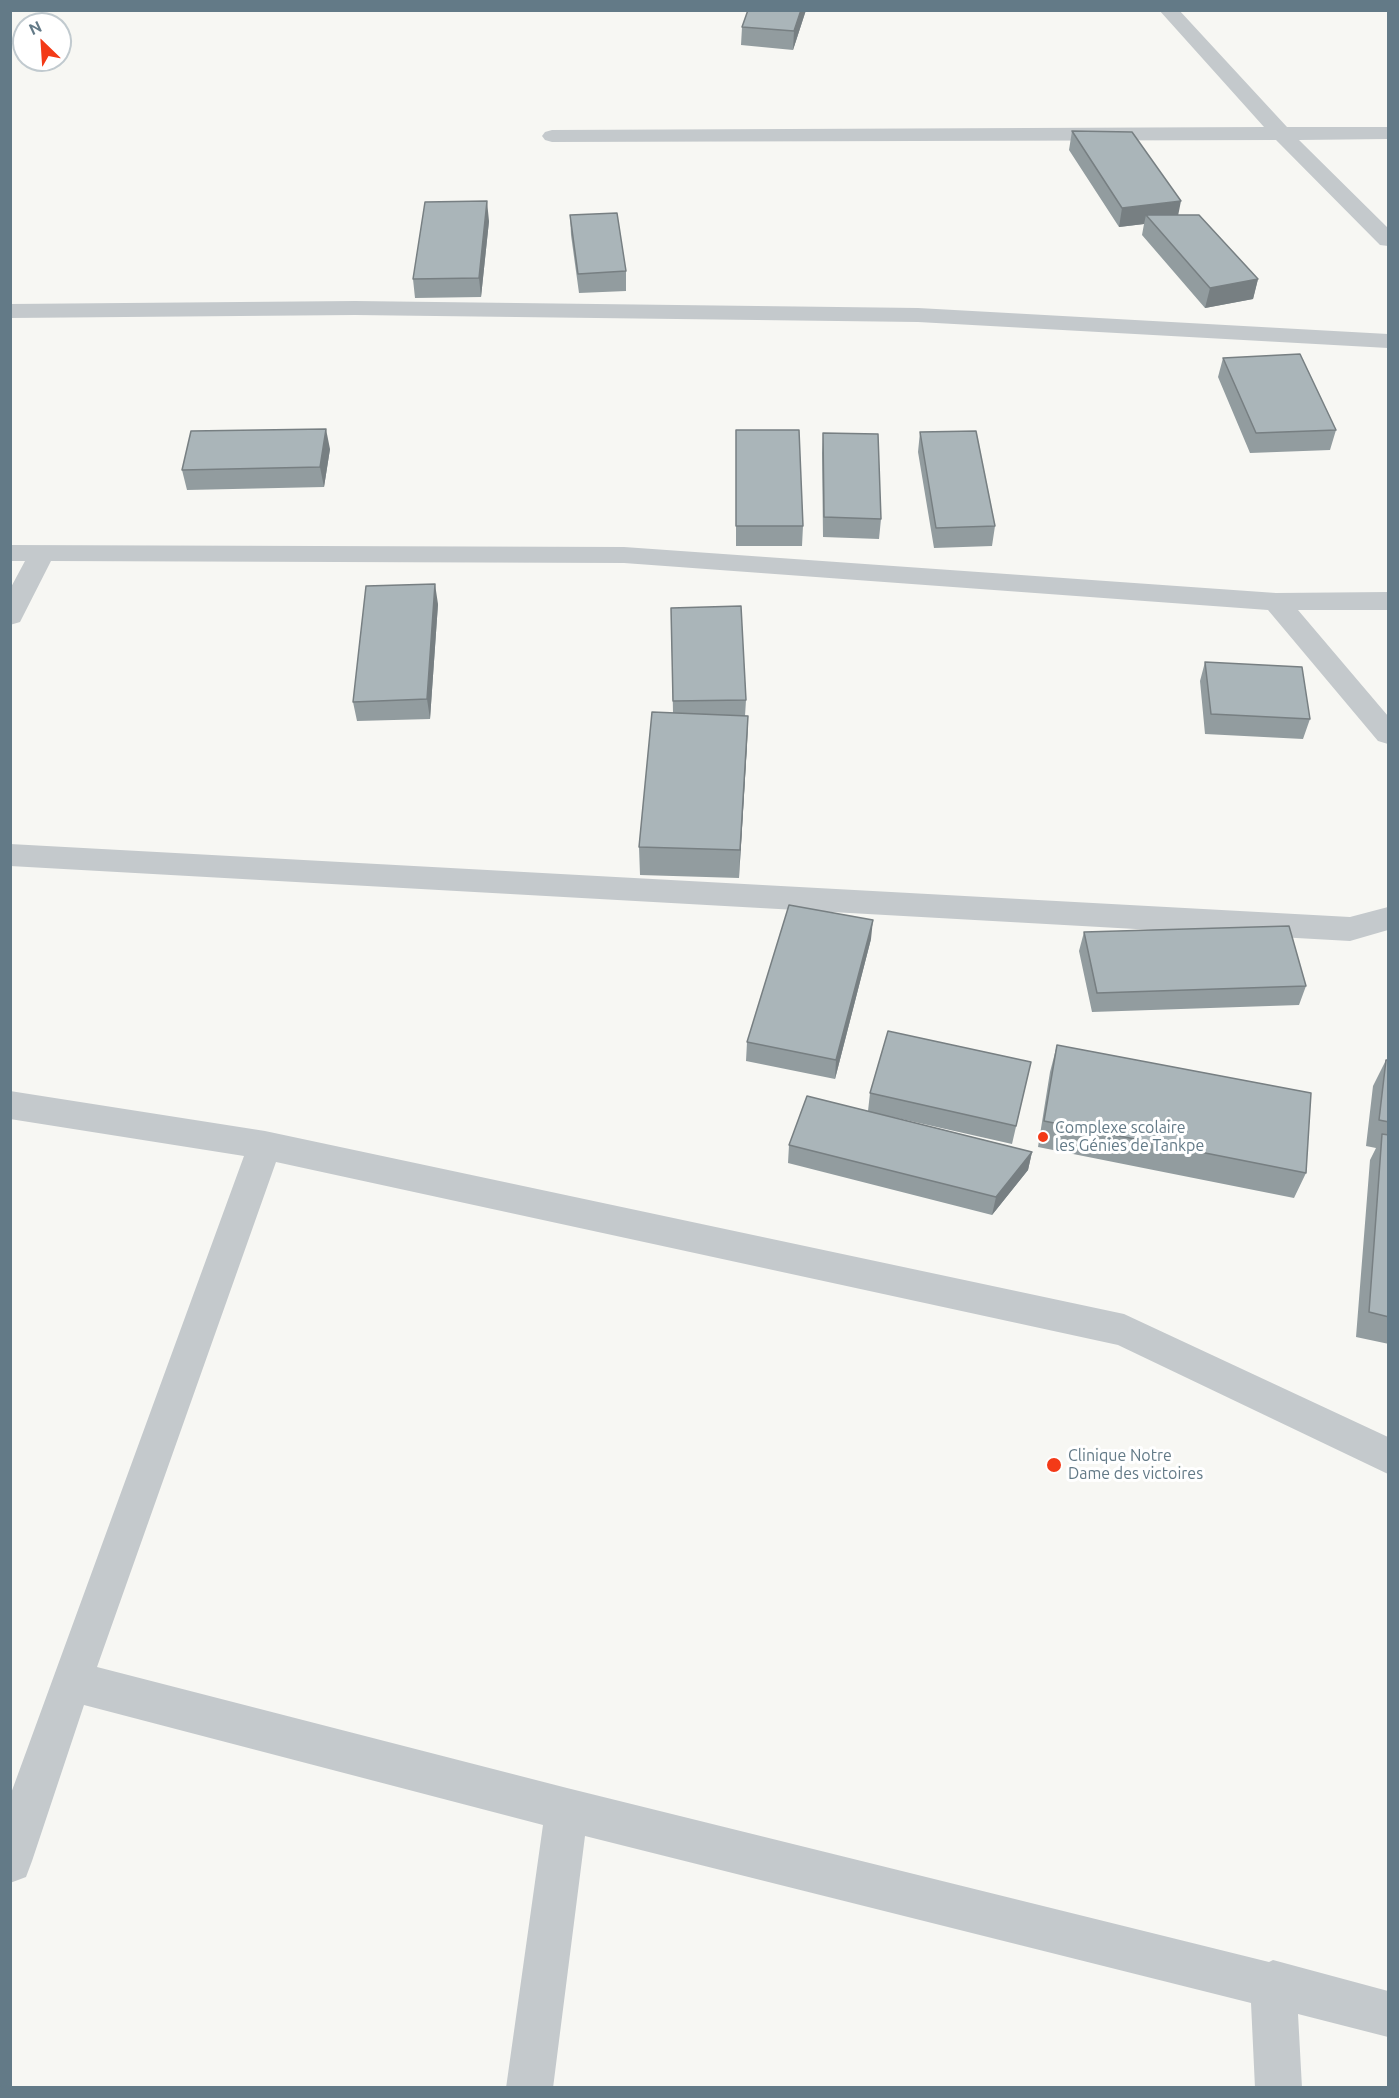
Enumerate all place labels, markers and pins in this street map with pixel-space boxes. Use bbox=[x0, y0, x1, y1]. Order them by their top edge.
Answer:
place label: Complexe scolaire les Génies de Tankpe bbox=[1055, 1118, 1204, 1156]
marker: Complexe scolaire les Génies de Tankpe bbox=[1036, 1130, 1050, 1144]
place label: Clinique Notre Dame des victoires bbox=[1068, 1446, 1203, 1484]
marker: Clinique Notre Dame des victoires bbox=[1045, 1456, 1063, 1474]

